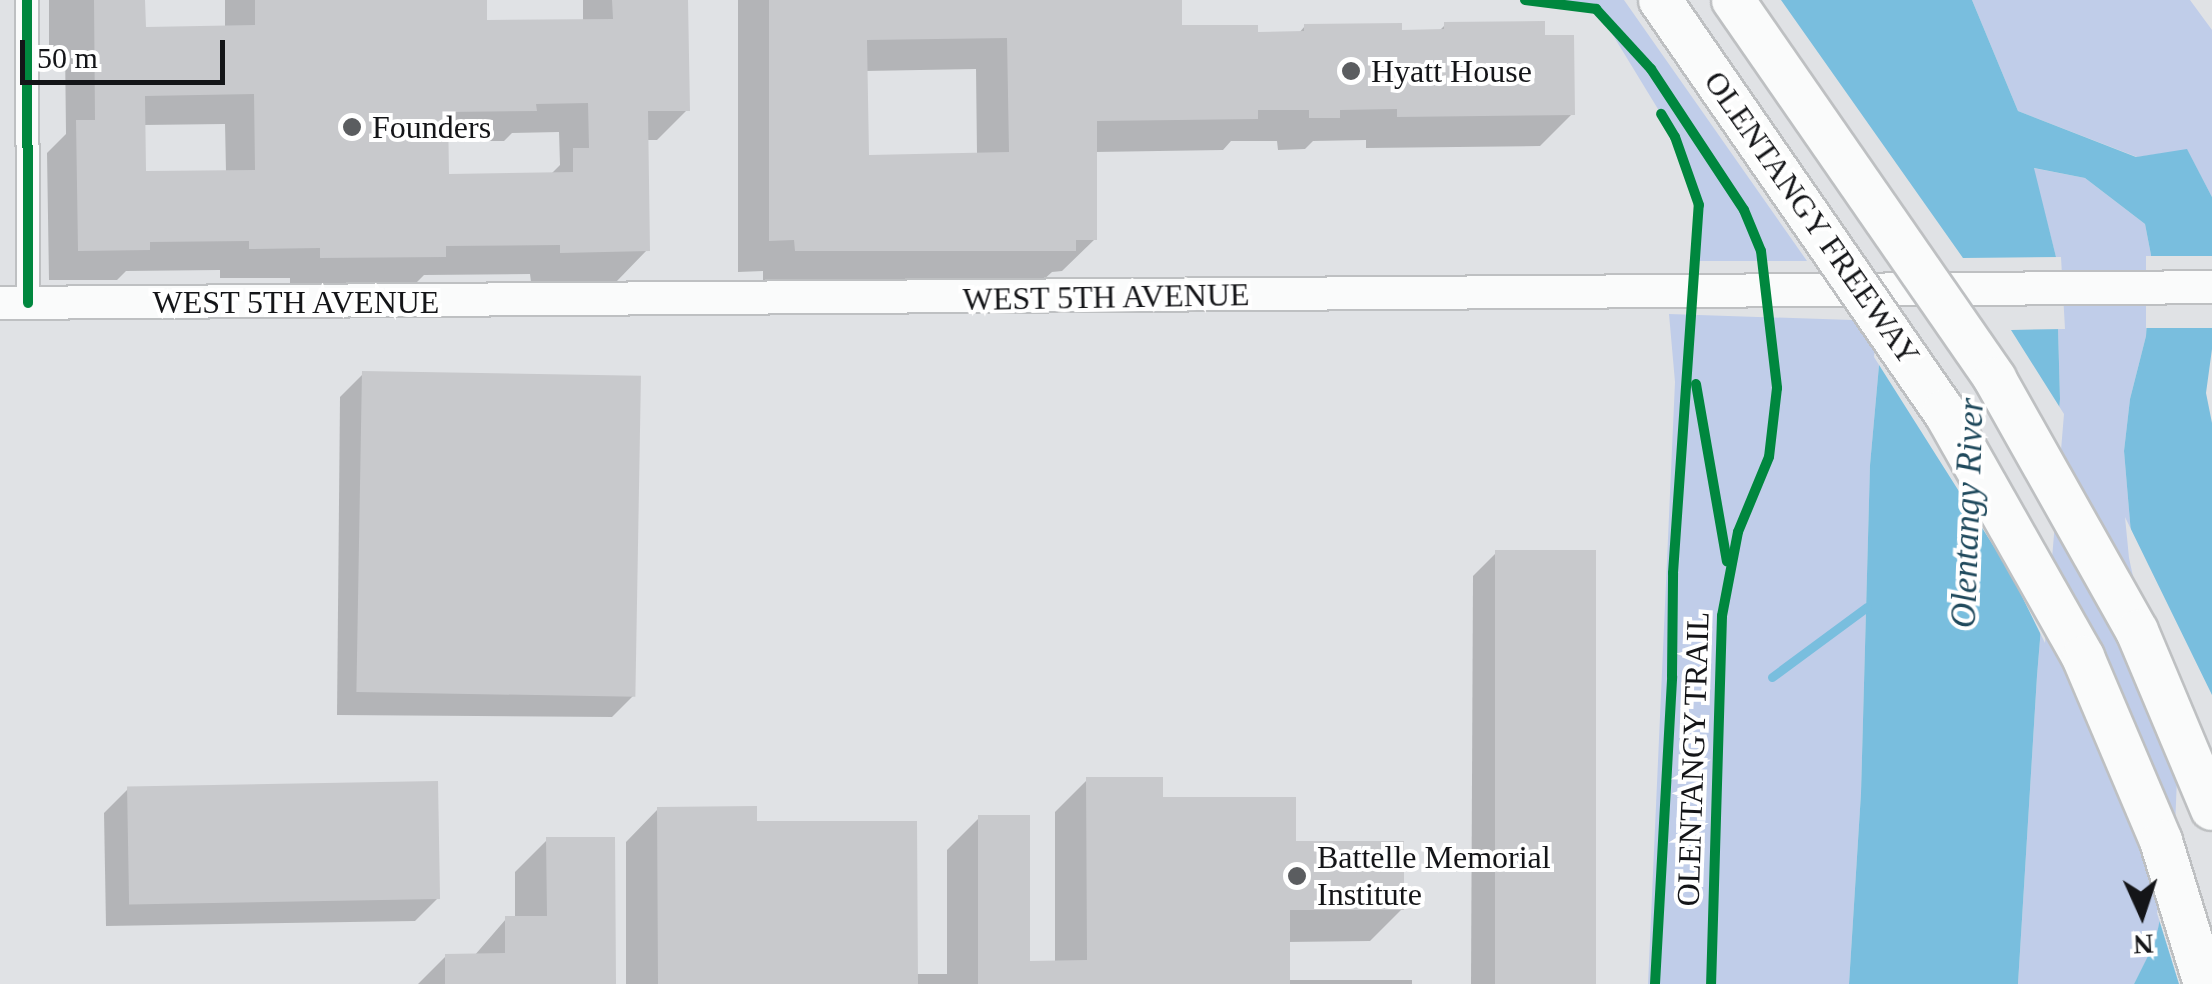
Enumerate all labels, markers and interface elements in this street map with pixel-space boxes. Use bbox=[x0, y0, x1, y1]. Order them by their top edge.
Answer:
scale bar bbox=[25, 20, 230, 82]
text: 50 m bbox=[37, 41, 98, 74]
place label: Hyatt House bbox=[1371, 52, 1532, 90]
marker: Hyatt House bbox=[1340, 60, 1362, 82]
street label: OLENTANGY FREEWAY bbox=[1696, 63, 1928, 373]
place label: Founders bbox=[372, 108, 491, 146]
marker: Founders bbox=[341, 116, 363, 138]
street label: WEST 5TH AVENUE bbox=[961, 275, 1251, 319]
street label: WEST 5TH AVENUE bbox=[151, 283, 441, 321]
water label: Olentangy River bbox=[1943, 397, 1993, 629]
street label: OLENTANGY TRAIL bbox=[1669, 610, 1717, 908]
place label: Battelle Memorial Institute bbox=[1317, 839, 1551, 914]
north arrow bbox=[2092, 864, 2192, 964]
marker: Battelle Memorial Institute bbox=[1286, 865, 1308, 887]
text: N bbox=[2133, 928, 2155, 960]

